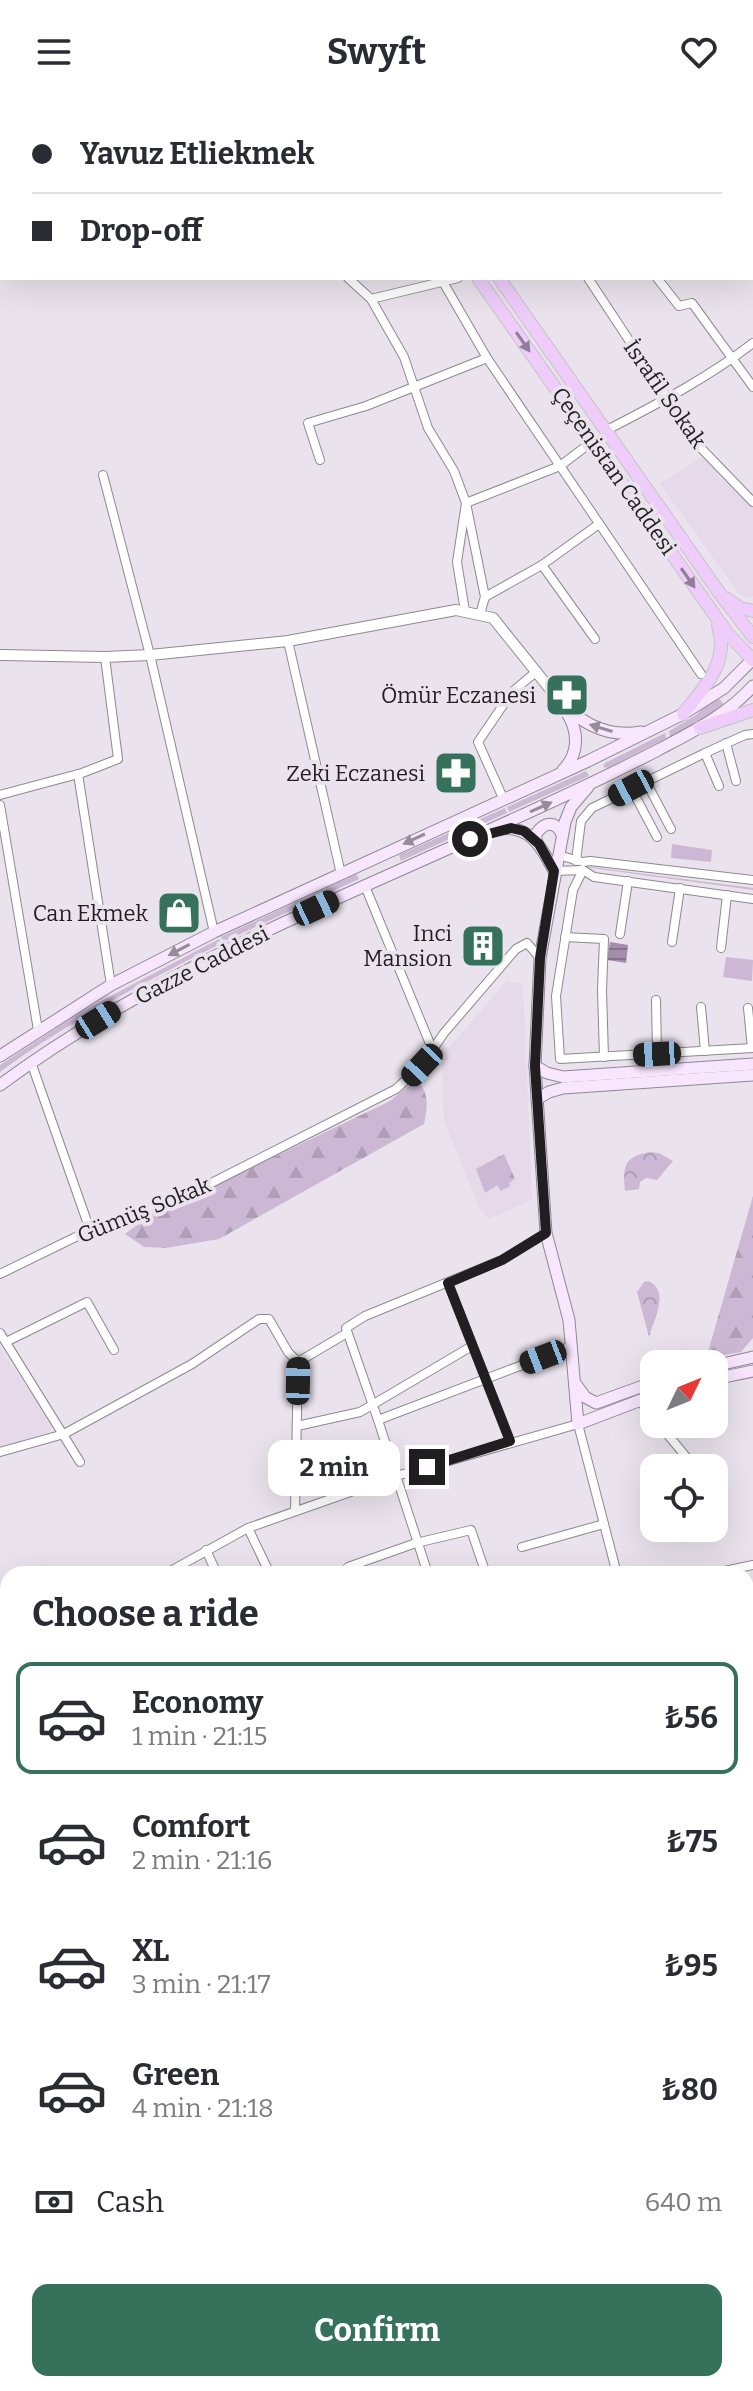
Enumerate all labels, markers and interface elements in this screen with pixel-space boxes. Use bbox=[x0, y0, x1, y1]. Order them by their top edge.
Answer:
icon: menu bbox=[32, 30, 76, 74]
text: Swyft bbox=[327, 30, 426, 74]
icon: heart bbox=[677, 30, 721, 74]
text: Yavuz Etliekmek bbox=[80, 136, 314, 172]
text: Drop-off bbox=[80, 213, 202, 249]
one-way arrow bbox=[515, 331, 530, 352]
street label: İsrafil Sokak bbox=[618, 335, 713, 454]
street label: Çeçenistan Caddesi bbox=[546, 382, 682, 560]
one-way arrow bbox=[680, 567, 695, 588]
pharmacy icon: Ömür Eczanesi bbox=[543, 671, 591, 719]
place label: Ömür Eczanesi bbox=[381, 682, 536, 709]
one-way arrow bbox=[589, 721, 613, 734]
pharmacy icon: Zeki Eczanesi bbox=[432, 749, 480, 797]
place label: Zeki Eczanesi bbox=[286, 760, 425, 787]
car bbox=[604, 766, 658, 810]
one-way arrow bbox=[529, 800, 553, 814]
route start bbox=[452, 821, 488, 857]
one-way arrow bbox=[402, 832, 425, 846]
car bbox=[289, 887, 343, 929]
shop icon: Can Ekmek bbox=[155, 889, 203, 937]
place label: Can Ekmek bbox=[33, 900, 149, 927]
street label: Gazze Caddesi bbox=[131, 920, 274, 1010]
place label: Inci Mansion bbox=[363, 920, 452, 972]
building icon: Inci Mansion bbox=[459, 922, 507, 970]
one-way arrow bbox=[167, 944, 190, 957]
car bbox=[71, 997, 125, 1043]
car bbox=[397, 1039, 447, 1091]
car bbox=[632, 1041, 682, 1067]
street label: Gümüş Sokak bbox=[73, 1171, 215, 1249]
car bbox=[516, 1337, 570, 1377]
north arrow bbox=[640, 1350, 728, 1438]
map controls bbox=[640, 1350, 728, 1542]
car bbox=[286, 1357, 310, 1405]
callout: 2 min bbox=[267, 1439, 399, 1495]
route end bbox=[409, 1449, 445, 1485]
text: 2 min bbox=[299, 1452, 369, 1483]
button: locate bbox=[640, 1454, 728, 1542]
text: Choose a ride bbox=[32, 1592, 259, 1636]
icon: car bbox=[36, 1682, 108, 1754]
text: Economy bbox=[132, 1685, 263, 1721]
text: ₺56 bbox=[664, 1700, 718, 1736]
text: 1 min · 21:15 bbox=[132, 1721, 267, 1752]
icon: car bbox=[36, 1806, 108, 1878]
text: Comfort bbox=[132, 1809, 250, 1845]
text: ₺75 bbox=[666, 1824, 718, 1860]
text: 2 min · 21:16 bbox=[132, 1845, 272, 1876]
icon: car bbox=[36, 1930, 108, 2002]
text: XL bbox=[132, 1933, 169, 1969]
text: ₺95 bbox=[664, 1948, 718, 1984]
text: 3 min · 21:17 bbox=[132, 1969, 270, 2000]
icon: car bbox=[36, 2054, 108, 2126]
text: Green bbox=[132, 2057, 219, 2093]
text: ₺80 bbox=[661, 2072, 718, 2108]
text: 4 min · 21:18 bbox=[132, 2093, 274, 2124]
icon: cash bbox=[32, 2180, 76, 2224]
text: Cash bbox=[96, 2184, 164, 2220]
text: 640 m bbox=[645, 2187, 722, 2218]
button: Confirm bbox=[32, 2284, 722, 2376]

